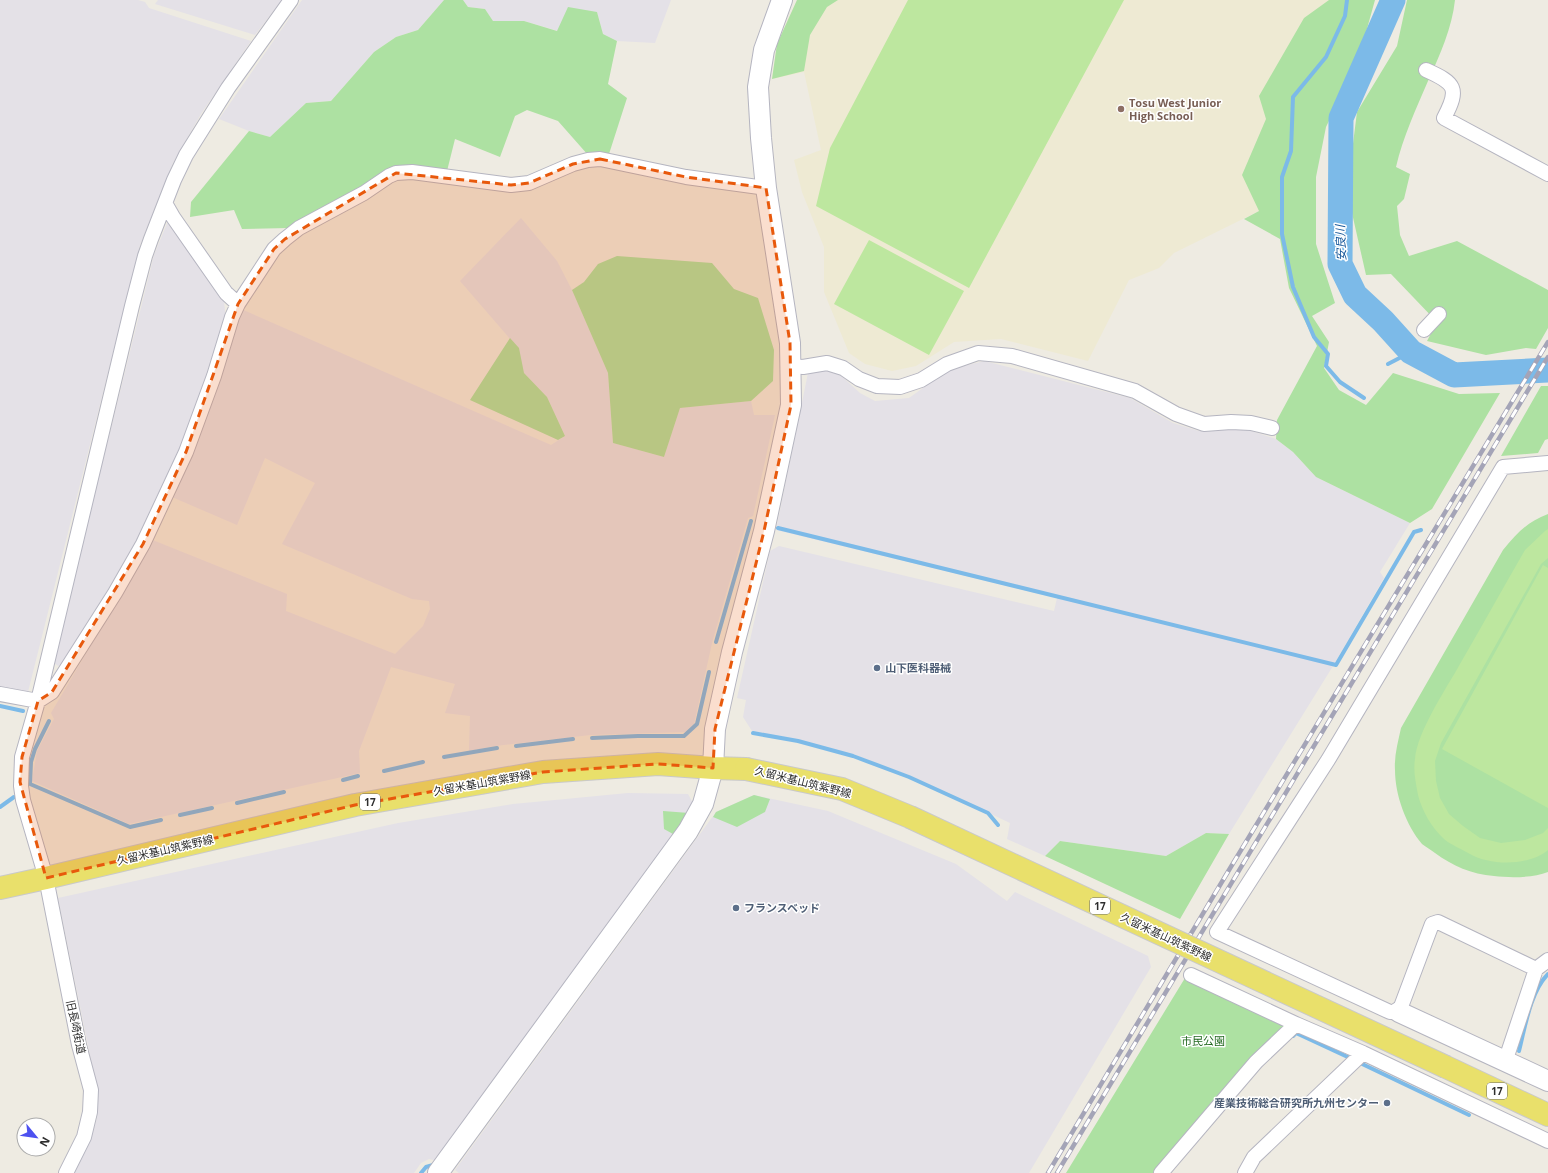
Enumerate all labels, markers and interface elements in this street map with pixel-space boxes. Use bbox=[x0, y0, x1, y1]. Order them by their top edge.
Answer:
place label: Tosu West Junior High School bbox=[1129, 95, 1221, 123]
marker: Tosu West Junior High School bbox=[1116, 104, 1126, 114]
water label: 安良川 bbox=[1331, 223, 1350, 261]
place label: 山下医科器械 bbox=[885, 660, 951, 675]
marker: 山下医科器械 bbox=[872, 663, 882, 673]
street label: 久留米基山筑紫野線 bbox=[753, 762, 853, 801]
street label: 久留米基山筑紫野線 bbox=[432, 767, 532, 798]
road number: 17 bbox=[360, 794, 380, 810]
street label: 久留米基山筑紫野線 bbox=[115, 831, 215, 868]
road number: 17 bbox=[1090, 898, 1110, 914]
place label: フランスベッド bbox=[744, 900, 820, 915]
marker: フランスベッド bbox=[731, 903, 741, 913]
street label: 久留米基山筑紫野線 bbox=[1118, 909, 1214, 964]
street label: 旧長崎街道 bbox=[63, 998, 90, 1055]
park label: 市民公園 bbox=[1181, 1033, 1225, 1048]
road number: 17 bbox=[1487, 1083, 1507, 1099]
place label: 産業技術総合研究所九州センター bbox=[1214, 1095, 1379, 1110]
marker: 産業技術総合研究所九州センター bbox=[1382, 1098, 1392, 1108]
north arrow bbox=[16, 1117, 56, 1157]
text: N bbox=[36, 1135, 54, 1150]

